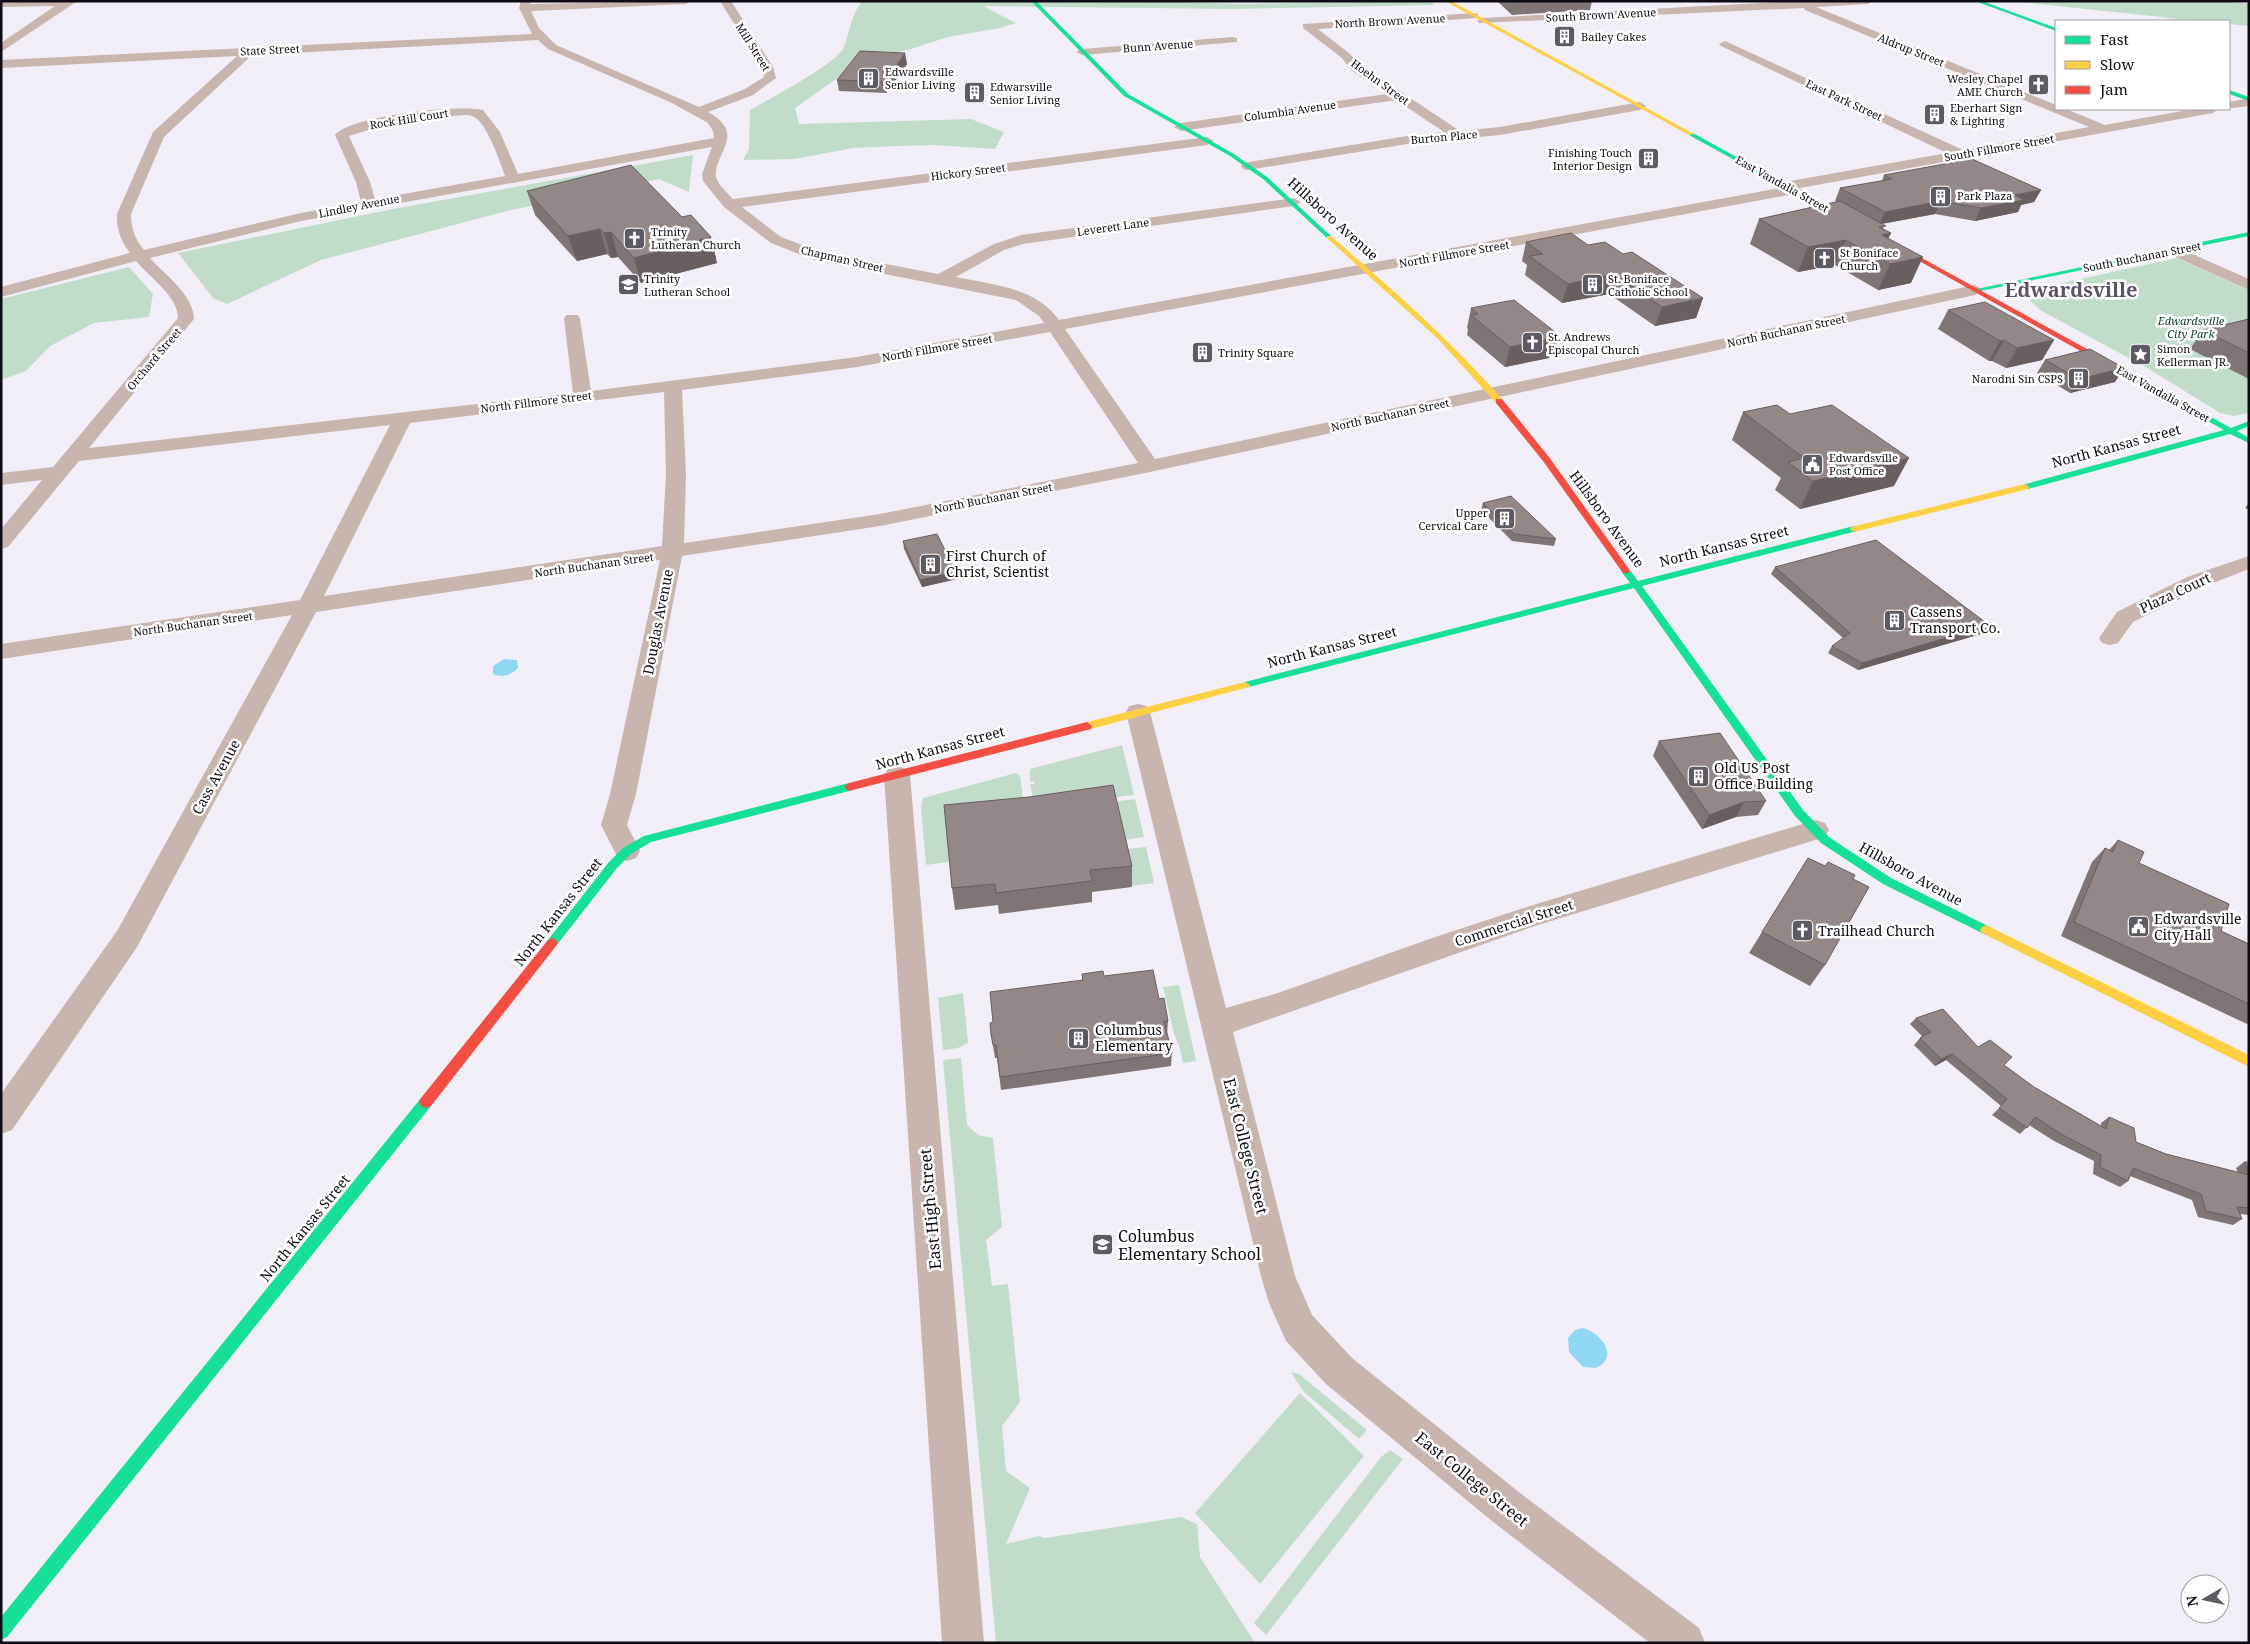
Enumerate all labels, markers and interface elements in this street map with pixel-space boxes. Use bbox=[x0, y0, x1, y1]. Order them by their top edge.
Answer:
street label: South Brown Avenue bbox=[1545, 4, 1657, 25]
street label: North Brown Avenue bbox=[1334, 10, 1446, 31]
street label: Mill Street bbox=[733, 20, 774, 74]
legend bbox=[2055, 20, 2230, 110]
building icon: Bailey Cakes bbox=[1553, 25, 1577, 49]
place label: Bailey Cakes bbox=[1581, 29, 1646, 44]
street label: Aldrup Street bbox=[1876, 29, 1947, 70]
text: Fast bbox=[2100, 29, 2129, 49]
street label: Bunn Avenue bbox=[1122, 36, 1194, 55]
street label: State Street bbox=[240, 40, 300, 59]
text: Slow bbox=[2100, 54, 2134, 74]
street label: Hoehn Street bbox=[1348, 55, 1413, 108]
place label: Edwardsville Senior Living bbox=[885, 64, 955, 92]
building icon: Edwardsville Senior Living bbox=[857, 66, 881, 90]
place label: Wesley Chapel AME Church bbox=[1947, 71, 2024, 99]
church icon: Wesley Chapel AME Church bbox=[2027, 73, 2051, 97]
street label: East Park Street bbox=[1804, 75, 1885, 124]
place label: Edwarsville Senior Living bbox=[990, 79, 1060, 107]
text: Jam bbox=[2099, 79, 2128, 99]
building icon: Edwarsville Senior Living bbox=[962, 81, 986, 105]
street label: Columbia Avenue bbox=[1243, 97, 1337, 124]
place label: Eberhart Sign & Lighting bbox=[1950, 100, 2022, 128]
building icon: Eberhart Sign & Lighting bbox=[1922, 102, 1946, 126]
street label: Rock Hill Court bbox=[369, 105, 449, 132]
street label: Burton Place bbox=[1410, 126, 1478, 147]
street label: South Fillmore Street bbox=[1943, 130, 2055, 165]
place label: Finishing Touch Interior Design bbox=[1548, 145, 1632, 173]
building icon: Finishing Touch Interior Design bbox=[1636, 147, 1660, 171]
street label: East Vandalia Street bbox=[1733, 152, 1832, 215]
street label: Hickory Street bbox=[930, 159, 1006, 184]
street label: Hillsboro Avenue bbox=[1284, 173, 1383, 264]
building icon: Park Plaza bbox=[1929, 184, 1953, 208]
place label: Park Plaza bbox=[1957, 188, 2012, 203]
street label: Lindley Avenue bbox=[317, 190, 401, 221]
street label: Leverett Lane bbox=[1076, 214, 1150, 239]
place label: Trinity Lutheran Church bbox=[651, 224, 741, 252]
church icon: Trinity Lutheran Church bbox=[623, 226, 647, 250]
street label: North Fillmore Street bbox=[1398, 236, 1510, 271]
street label: South Buchanan Street bbox=[2082, 238, 2202, 275]
street label: Chapman Street bbox=[800, 242, 885, 275]
place label: St Boniface Church bbox=[1840, 245, 1899, 273]
church icon: St Boniface Church bbox=[1812, 247, 1836, 271]
place label: Trinity Lutheran School bbox=[644, 271, 731, 299]
place label: St. Boniface Catholic School bbox=[1608, 271, 1688, 299]
school or university icon: Trinity Lutheran School bbox=[616, 273, 640, 297]
building icon: St. Boniface Catholic School bbox=[1580, 273, 1604, 297]
district label: Edwardsville bbox=[2005, 276, 2137, 303]
street label: North Buchanan Street bbox=[1725, 311, 1846, 350]
park label: Edwardsville City Park bbox=[2157, 313, 2225, 341]
street label: Orchard Street bbox=[123, 324, 184, 393]
place label: St. Andrews Episcopal Church bbox=[1548, 329, 1639, 357]
street label: North Fillmore Street bbox=[881, 330, 993, 365]
church icon: St. Andrews Episcopal Church bbox=[1520, 331, 1544, 355]
building icon: Trinity Square bbox=[1190, 341, 1214, 365]
place label: Simon Kellerman JR. bbox=[2157, 341, 2229, 369]
place icon: Simon Kellerman JR. bbox=[2129, 343, 2153, 367]
place label: Trinity Square bbox=[1218, 345, 1294, 360]
street label: East Vandalia Street bbox=[2114, 362, 2213, 425]
building icon: Narodni Sin CSPS bbox=[2067, 367, 2091, 391]
place label: Narodni Sin CSPS bbox=[1972, 371, 2063, 386]
street label: North Fillmore Street bbox=[480, 387, 592, 416]
street label: North Buchanan Street bbox=[1329, 395, 1450, 434]
street label: North Kansas Street bbox=[2049, 419, 2182, 472]
place label: Edwardsville Post Office bbox=[1829, 450, 1898, 478]
public building icon: Edwardsville Post Office bbox=[1801, 452, 1825, 476]
street label: Hillsboro Avenue bbox=[1566, 466, 1649, 571]
street label: North Buchanan Street bbox=[932, 479, 1054, 516]
place label: Upper Cervical Care bbox=[1418, 505, 1489, 533]
building icon: Upper Cervical Care bbox=[1492, 507, 1516, 531]
street label: North Kansas Street bbox=[1657, 520, 1791, 571]
place label: First Church of Christ, Scientist bbox=[946, 546, 1049, 581]
street label: North Buchanan Street bbox=[533, 549, 655, 580]
building icon: First Church of Christ, Scientist bbox=[918, 552, 942, 576]
street label: Douglas Avenue bbox=[638, 568, 677, 676]
street label: Plaza Court bbox=[2136, 568, 2214, 617]
place label: Cassens Transport Co. bbox=[1910, 602, 2000, 637]
street label: North Buchanan Street bbox=[132, 608, 254, 639]
building icon: Cassens Transport Co. bbox=[1882, 608, 1906, 632]
street label: North Kansas Street bbox=[1265, 621, 1399, 672]
street label: North Kansas Street bbox=[873, 721, 1006, 774]
street label: Cass Avenue bbox=[187, 736, 244, 818]
place label: Old US Post Office Building bbox=[1714, 758, 1813, 793]
building icon: Old US Post Office Building bbox=[1686, 764, 1710, 788]
street label: Hillsboro Avenue bbox=[1856, 837, 1966, 910]
street label: North Kansas Street bbox=[509, 854, 606, 970]
street label: Commercial Street bbox=[1452, 894, 1576, 951]
place label: Edwardsville City Hall bbox=[2154, 909, 2242, 944]
public building icon: Edwardsville City Hall bbox=[2126, 915, 2150, 939]
church icon: Trailhead Church bbox=[1790, 919, 1814, 943]
place label: Trailhead Church bbox=[1818, 921, 1935, 940]
place label: Columbus Elementary bbox=[1095, 1020, 1173, 1055]
building icon: Columbus Elementary bbox=[1067, 1026, 1091, 1050]
street label: East College Street bbox=[1218, 1076, 1274, 1217]
street label: East High Street bbox=[914, 1147, 946, 1270]
street label: North Kansas Street bbox=[255, 1170, 354, 1285]
place label: Columbus Elementary School bbox=[1118, 1225, 1261, 1265]
school or university icon: Columbus Elementary School bbox=[1090, 1233, 1114, 1257]
street label: East College Street bbox=[1411, 1427, 1533, 1532]
north arrow bbox=[2180, 1574, 2230, 1624]
text: N bbox=[2181, 1594, 2202, 1608]

